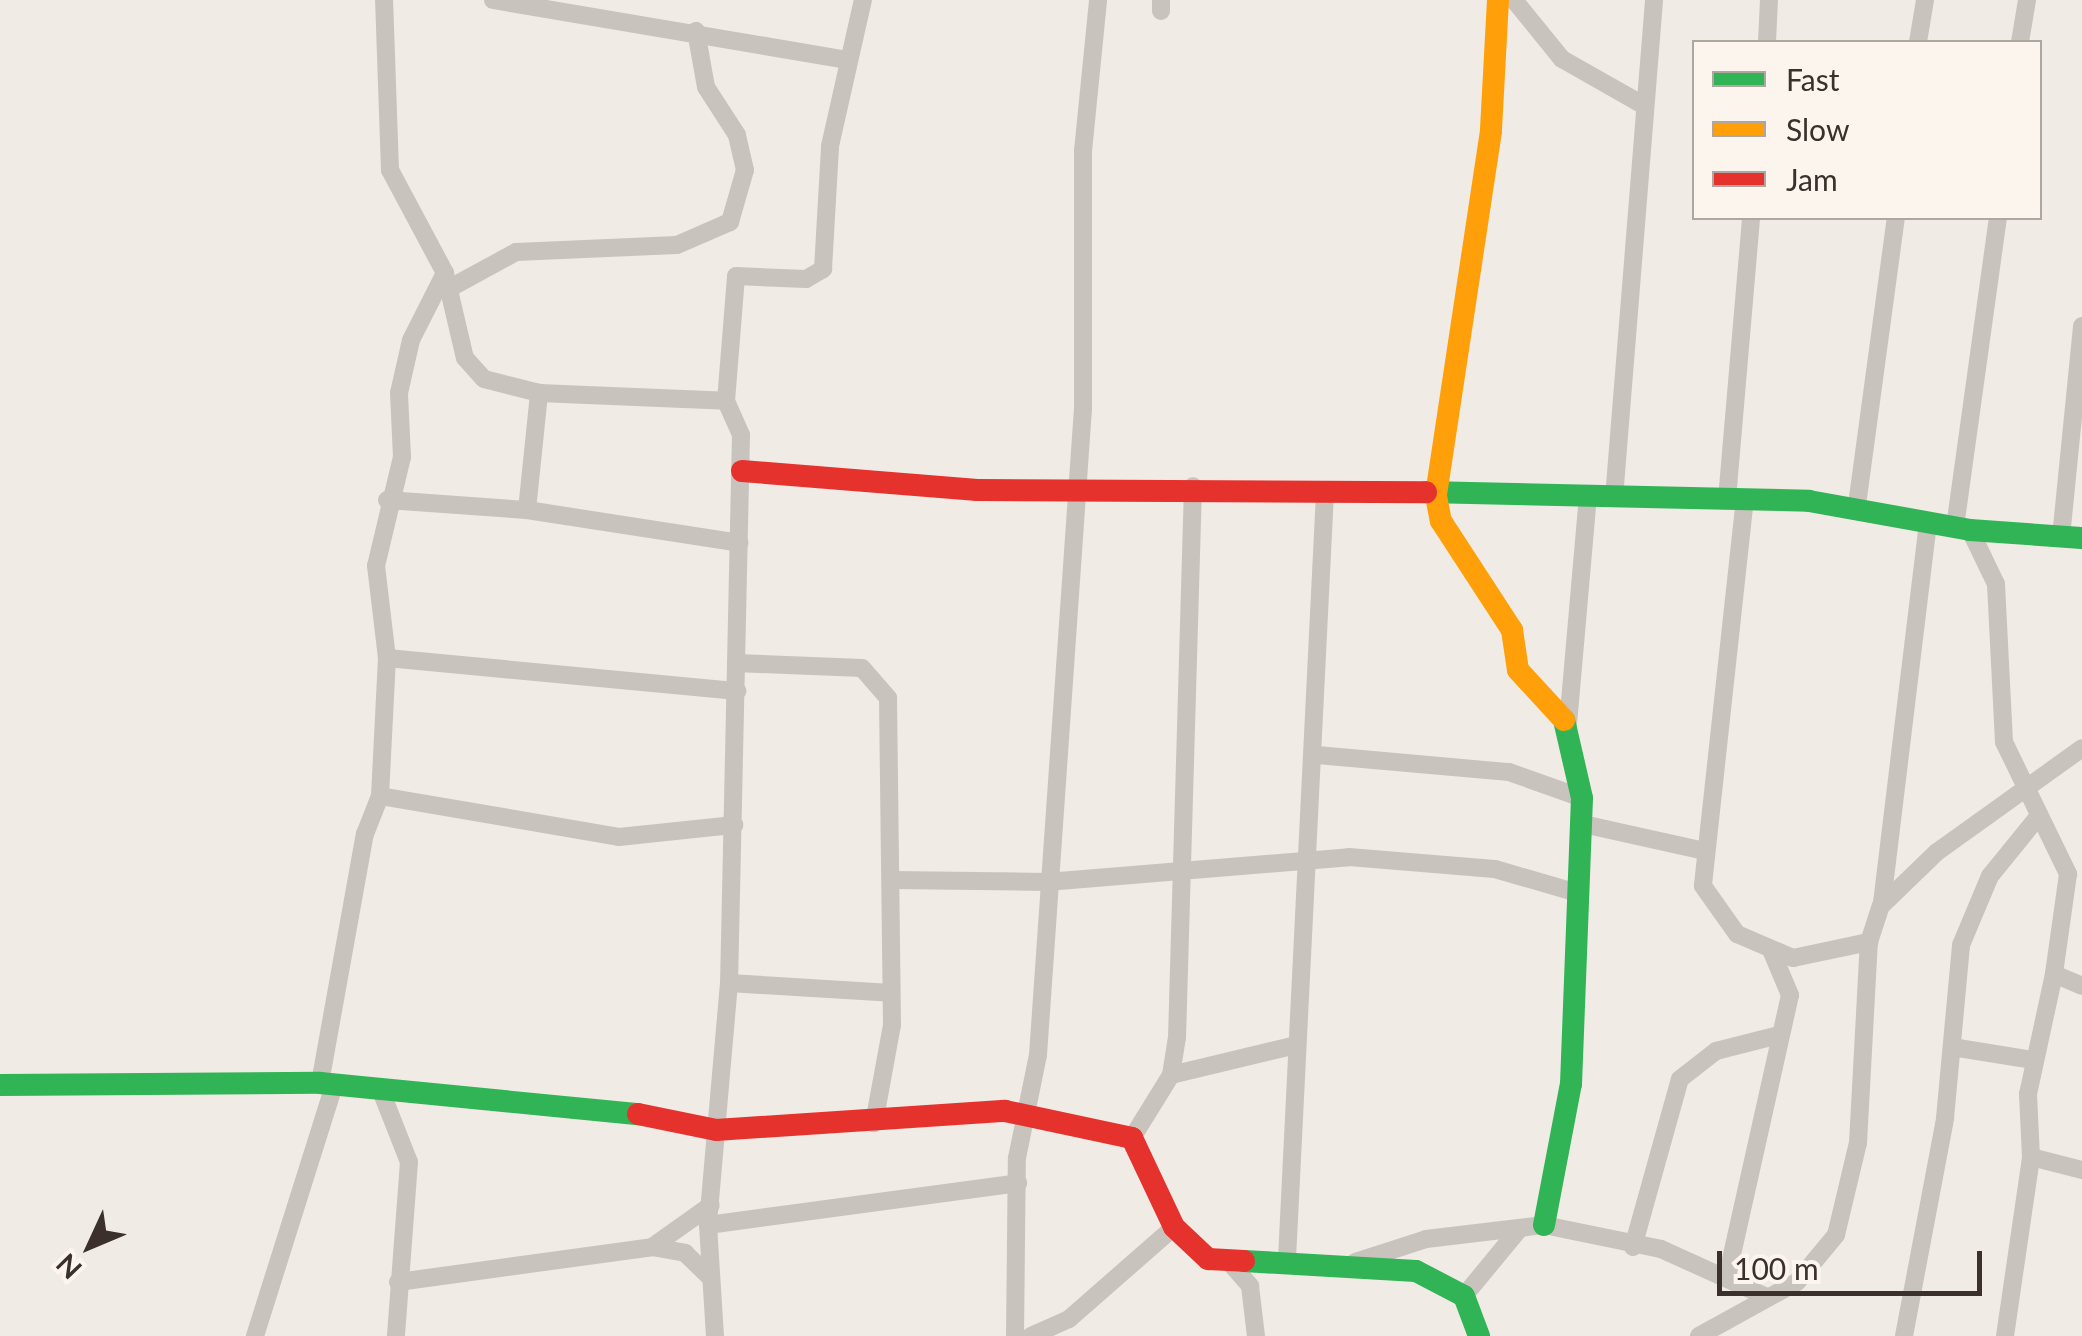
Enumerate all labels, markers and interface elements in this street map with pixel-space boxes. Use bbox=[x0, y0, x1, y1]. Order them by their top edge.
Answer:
legend bbox=[1692, 40, 2042, 220]
text: Fast bbox=[1786, 61, 1840, 97]
text: Slow bbox=[1786, 111, 1849, 147]
text: Jam bbox=[1786, 161, 1838, 197]
north arrow bbox=[40, 1196, 140, 1296]
scale bar bbox=[1722, 1231, 1987, 1293]
text: N bbox=[49, 1247, 88, 1286]
text: 100 m bbox=[1734, 1250, 1819, 1286]

